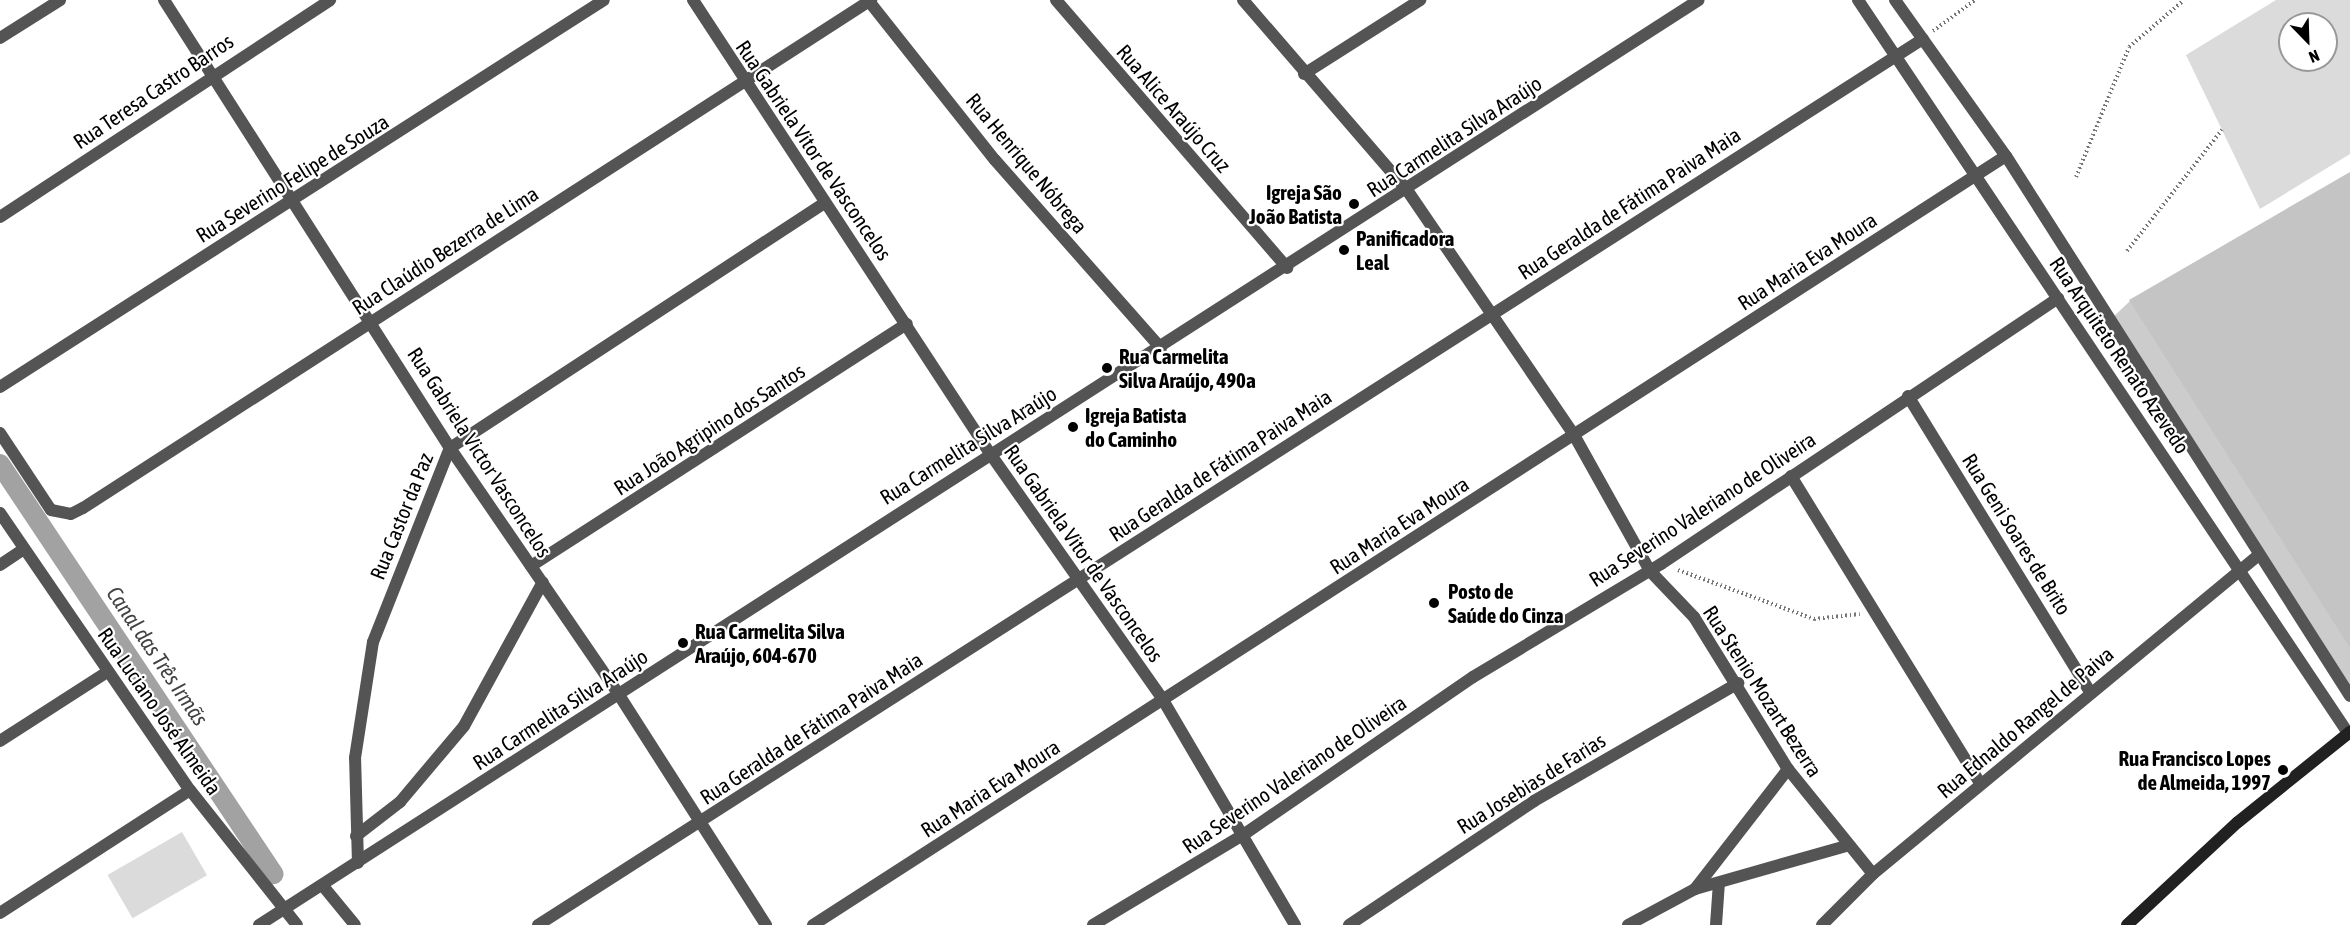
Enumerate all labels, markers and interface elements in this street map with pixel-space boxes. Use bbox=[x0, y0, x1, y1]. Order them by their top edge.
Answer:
north arrow bbox=[2278, 12, 2338, 72]
street label: Rua Teresa Castro Barros bbox=[68, 28, 238, 154]
street label: Rua Gabriela Vitor de Vasconcelos bbox=[731, 35, 897, 265]
street label: Rua Alice Araújo Cruz bbox=[1112, 39, 1236, 177]
text: N bbox=[2306, 47, 2322, 67]
street label: Rua Carmelita Silva Araújo bbox=[1362, 70, 1546, 202]
street label: Rua Henrique Nóbrega bbox=[961, 88, 1093, 238]
street label: Rua Severino Felipe de Souza bbox=[191, 108, 393, 248]
street label: Rua Geralda de Fátima Paiva Maia bbox=[1513, 122, 1745, 284]
place label: Igreja São João Batista bbox=[1249, 179, 1342, 229]
street label: Rua Claúdio Bezerra de Lima bbox=[347, 180, 543, 320]
marker: Igreja São João Batista bbox=[1347, 197, 1361, 211]
street label: Rua Maria Eva Moura bbox=[1733, 207, 1881, 315]
place label: Panificadora Leal bbox=[1356, 225, 1454, 275]
marker: Panificadora Leal bbox=[1337, 243, 1351, 257]
street label: Rua Arquiteto Renato Azevedo bbox=[2045, 252, 2195, 458]
street label: Rua Gabriela Victor Vasconcelos bbox=[403, 342, 557, 562]
place label: Rua Carmelita Silva Araújo, 490a bbox=[1119, 343, 1256, 393]
street label: Rua João Agripino dos Santos bbox=[609, 358, 809, 500]
marker: Rua Carmelita Silva Araújo, 490a bbox=[1100, 361, 1114, 375]
street label: Rua Carmelita Silva Araújo bbox=[875, 380, 1061, 510]
street label: Rua Geralda de Fátima Paiva Maia bbox=[1104, 384, 1336, 546]
place label: Igreja Batista do Caminho bbox=[1085, 402, 1186, 452]
marker: Igreja Batista do Caminho bbox=[1066, 420, 1080, 434]
street label: Rua Severino Valeriano de Oliveira bbox=[1584, 426, 1820, 592]
street label: Rua Gabriela Vitor de Vasconcelos bbox=[999, 439, 1169, 667]
street label: Rua Castor da Paz bbox=[364, 449, 438, 583]
street label: Rua Geni Soares de Brito bbox=[1957, 449, 2077, 619]
street label: Rua Maria Eva Moura bbox=[1325, 471, 1473, 579]
place label: Posto de Saúde do Cinza bbox=[1448, 578, 1564, 628]
water label: Canal das Três Irmãs bbox=[101, 581, 213, 731]
marker: Posto de Saúde do Cinza bbox=[1425, 594, 1443, 612]
street label: Rua Stenio Mozart Bezerra bbox=[1698, 601, 1828, 781]
place label: Rua Carmelita Silva Araújo, 604-670 bbox=[695, 618, 845, 668]
street label: Rua Luciano José Almeida bbox=[93, 623, 227, 799]
marker: Rua Carmelita Silva Araújo, 604-670 bbox=[676, 636, 690, 650]
street label: Rua Ednaldo Rangel de Paiva bbox=[1932, 641, 2118, 803]
street label: Rua Carmelita Silva Araújo bbox=[468, 643, 652, 775]
street label: Rua Geralda de Fátima Paiva Maia bbox=[695, 647, 927, 809]
street label: Rua Severino Valeriano de Oliveira bbox=[1177, 690, 1411, 858]
street label: Rua Josebias de Farias bbox=[1452, 727, 1610, 839]
street label: Rua Maria Eva Moura bbox=[916, 734, 1064, 842]
place label: Rua Francisco Lopes de Almeida, 1997 bbox=[2119, 745, 2271, 795]
marker: Rua Francisco Lopes de Almeida, 1997 bbox=[2276, 763, 2290, 777]

